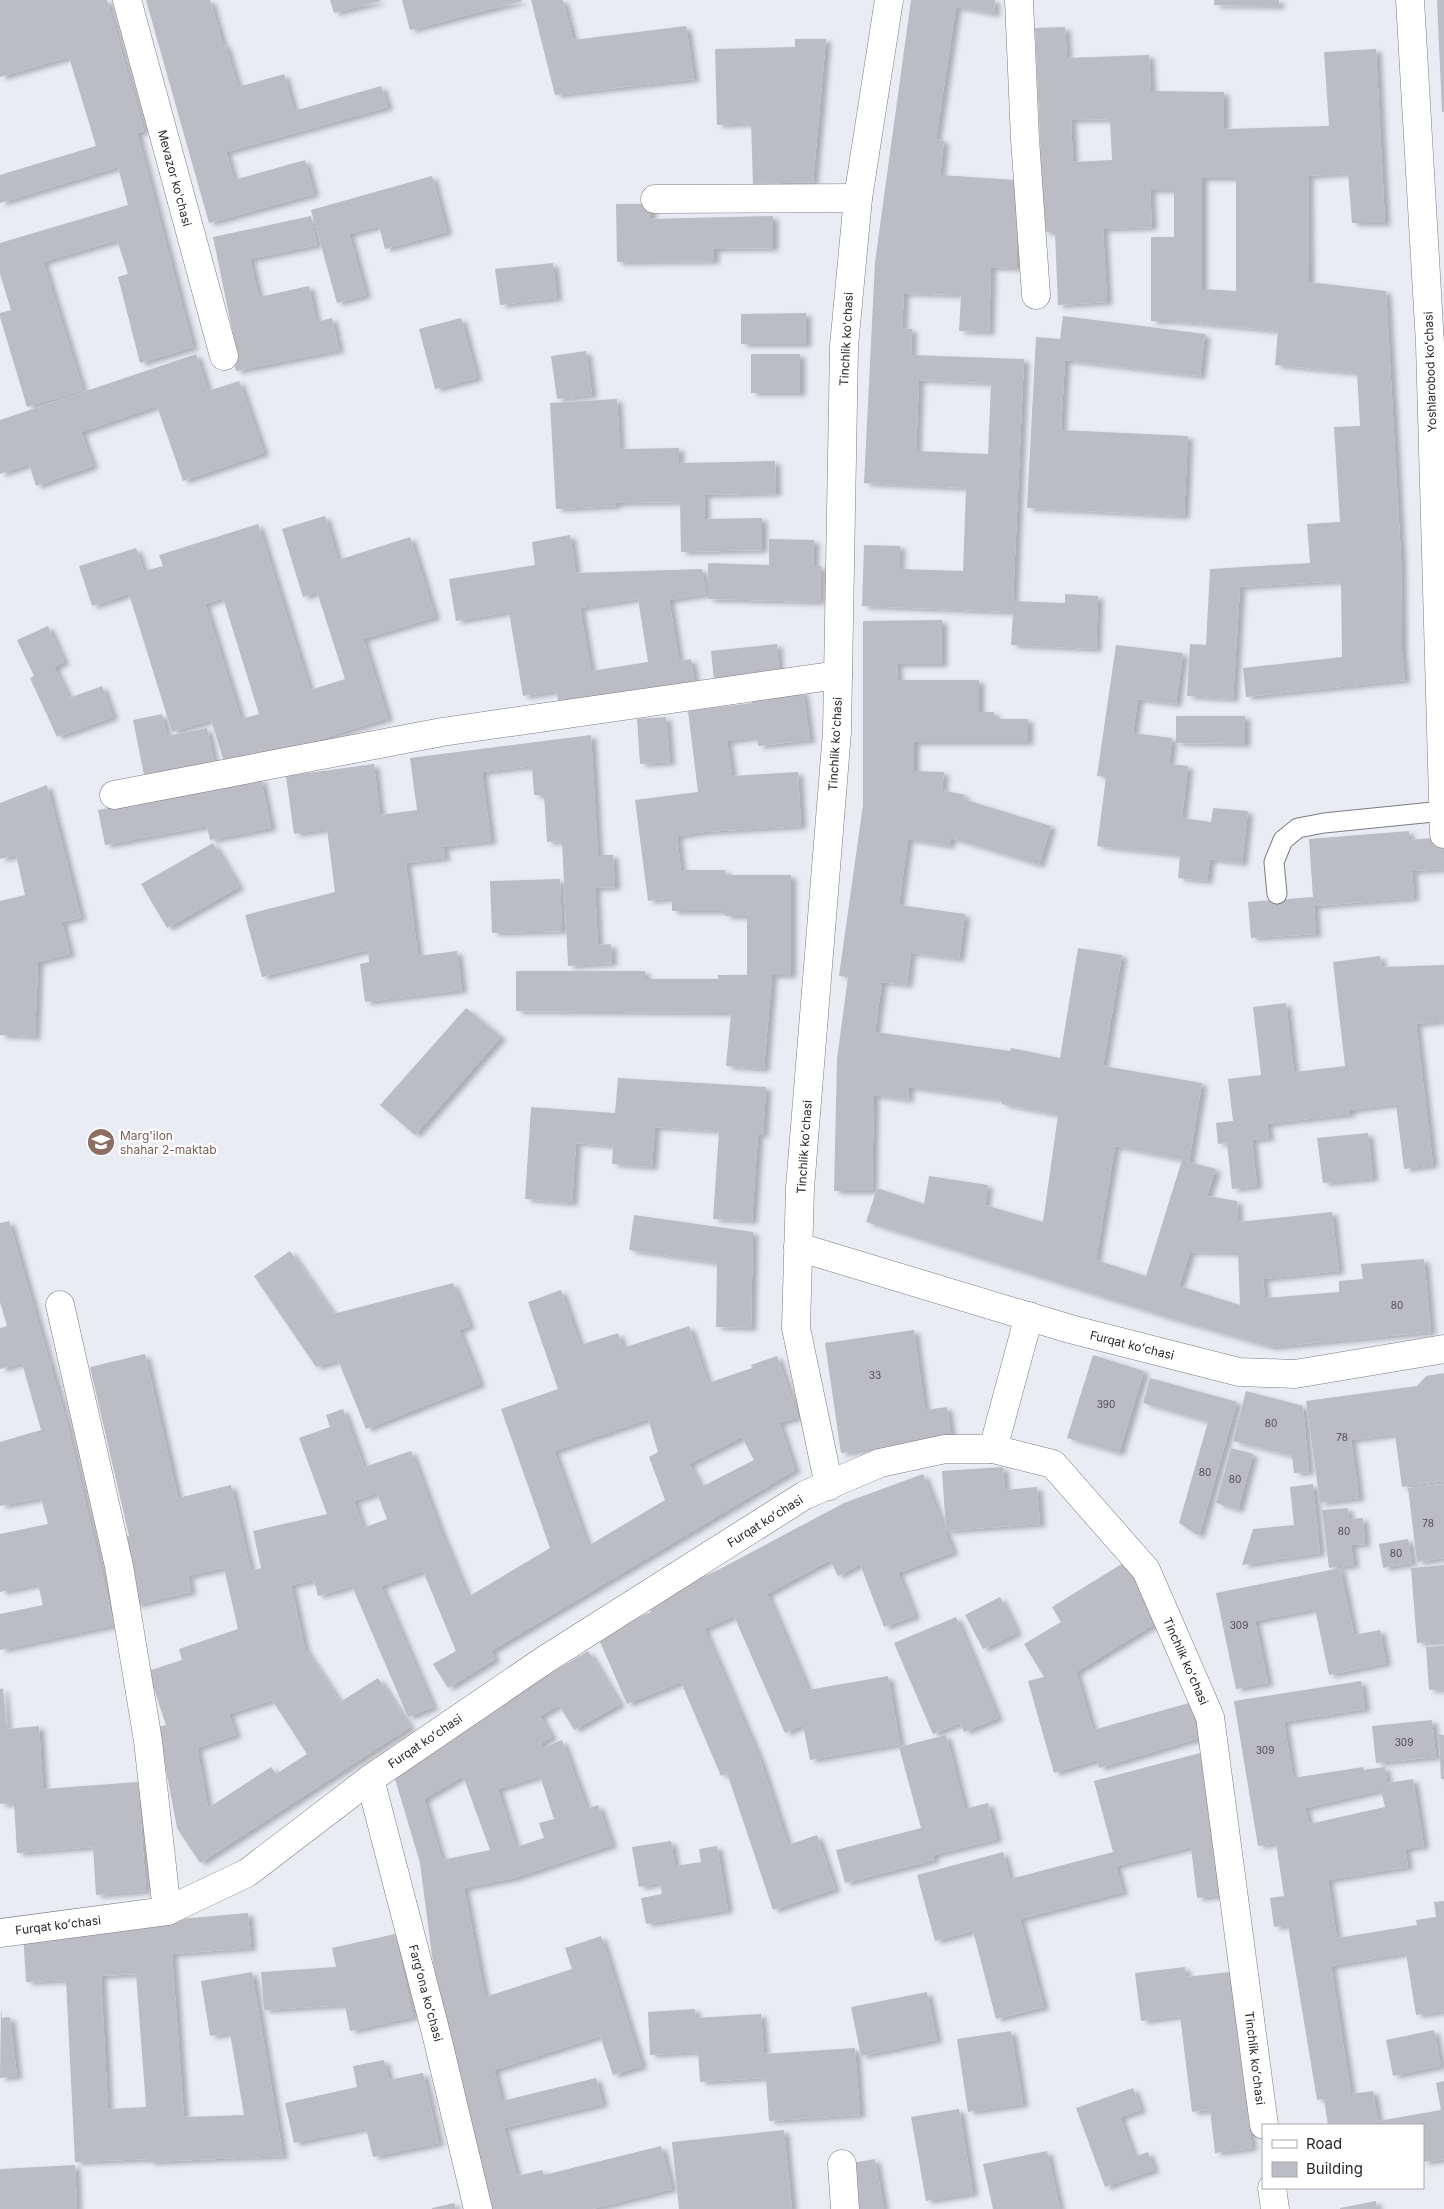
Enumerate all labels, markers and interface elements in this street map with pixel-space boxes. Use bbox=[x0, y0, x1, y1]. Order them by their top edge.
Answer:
street label: Mevazor ko'chasi bbox=[155, 128, 195, 228]
street label: Tinchlik ko'chasi bbox=[836, 292, 856, 386]
street label: Yoshlarobod koʻchasi bbox=[1420, 311, 1440, 433]
street label: Tinchlik ko'chasi bbox=[825, 697, 845, 791]
street label: Tinchlik ko'chasi bbox=[793, 1099, 815, 1194]
school or university icon: Marg'ilon shahar 2-maktab bbox=[86, 1127, 116, 1157]
place label: Marg'ilon shahar 2-maktab bbox=[120, 1128, 217, 1157]
house number: 80 bbox=[1391, 1299, 1403, 1311]
street label: Furqat koʻchasi bbox=[1088, 1327, 1176, 1363]
house number: 33 bbox=[869, 1369, 881, 1381]
house number: 390 bbox=[1097, 1398, 1115, 1410]
house number: 80 bbox=[1265, 1417, 1277, 1429]
house number: 78 bbox=[1336, 1431, 1348, 1443]
house number: 80 bbox=[1199, 1466, 1211, 1478]
house number: 80 bbox=[1229, 1473, 1241, 1485]
street label: Furqat koʻchasi bbox=[724, 1492, 806, 1550]
house number: 78 bbox=[1422, 1517, 1434, 1529]
house number: 80 bbox=[1338, 1525, 1350, 1537]
house number: 80 bbox=[1390, 1547, 1402, 1559]
street label: Tinchlik koʻchasi bbox=[1160, 1615, 1212, 1707]
house number: 309 bbox=[1230, 1619, 1248, 1631]
street label: Furqat koʻchasi bbox=[385, 1711, 465, 1771]
house number: 309 bbox=[1395, 1736, 1413, 1748]
house number: 309 bbox=[1256, 1744, 1274, 1756]
street label: Furqat koʻchasi bbox=[14, 1912, 102, 1938]
street label: Fargʻona koʻchasi bbox=[406, 1943, 446, 2043]
street label: Tinchlik koʻchasi bbox=[1242, 2010, 1268, 2106]
legend bbox=[1262, 2124, 1424, 2189]
text: Road bbox=[1306, 2134, 1342, 2153]
text: Building bbox=[1306, 2159, 1363, 2178]

